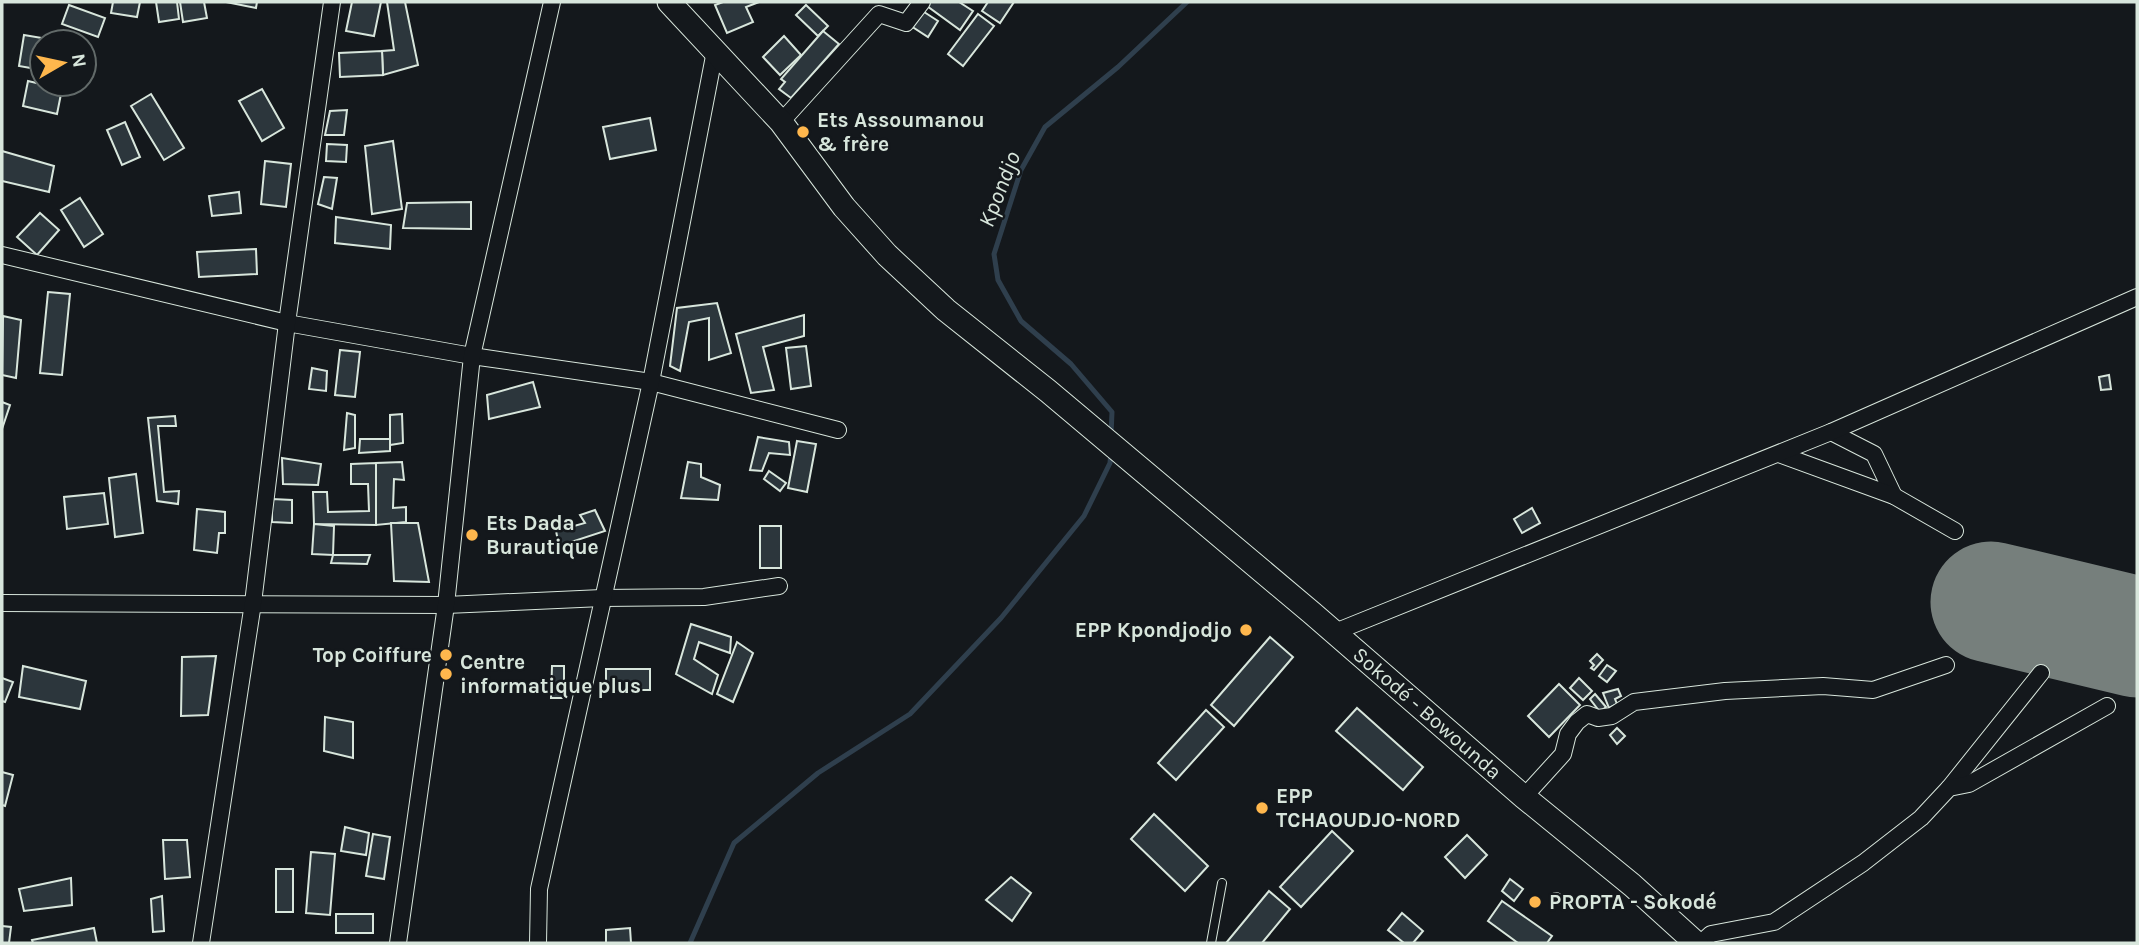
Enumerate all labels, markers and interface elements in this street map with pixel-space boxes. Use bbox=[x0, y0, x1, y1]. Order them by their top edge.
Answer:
north arrow bbox=[28, 28, 98, 98]
text: N bbox=[67, 52, 91, 69]
place label: Ets Assoumanou & frère bbox=[817, 108, 985, 156]
marker: Ets Assoumanou & frère bbox=[795, 124, 811, 140]
water label: Kpondjo bbox=[973, 148, 1026, 231]
place label: Ets Dada Burautique bbox=[486, 511, 599, 560]
marker: Ets Dada Burautique bbox=[464, 527, 480, 543]
place label: EPP Kpondjodjo bbox=[1075, 618, 1232, 642]
marker: EPP Kpondjodjo bbox=[1238, 622, 1254, 638]
street label: Sokodé - Bowounda bbox=[1348, 642, 1507, 784]
place label: Top Coiffure bbox=[313, 643, 432, 667]
marker: Top Coiffure bbox=[438, 647, 454, 663]
place label: Centre informatique plus bbox=[460, 650, 641, 699]
marker: Centre informatique plus bbox=[438, 666, 454, 682]
place label: EPP TCHAOUDJO-NORD bbox=[1276, 784, 1460, 832]
marker: EPP TCHAOUDJO-NORD bbox=[1254, 800, 1270, 816]
place label: PROPTA - Sokodé bbox=[1549, 890, 1717, 914]
marker: PROPTA - Sokodé bbox=[1527, 894, 1543, 910]

